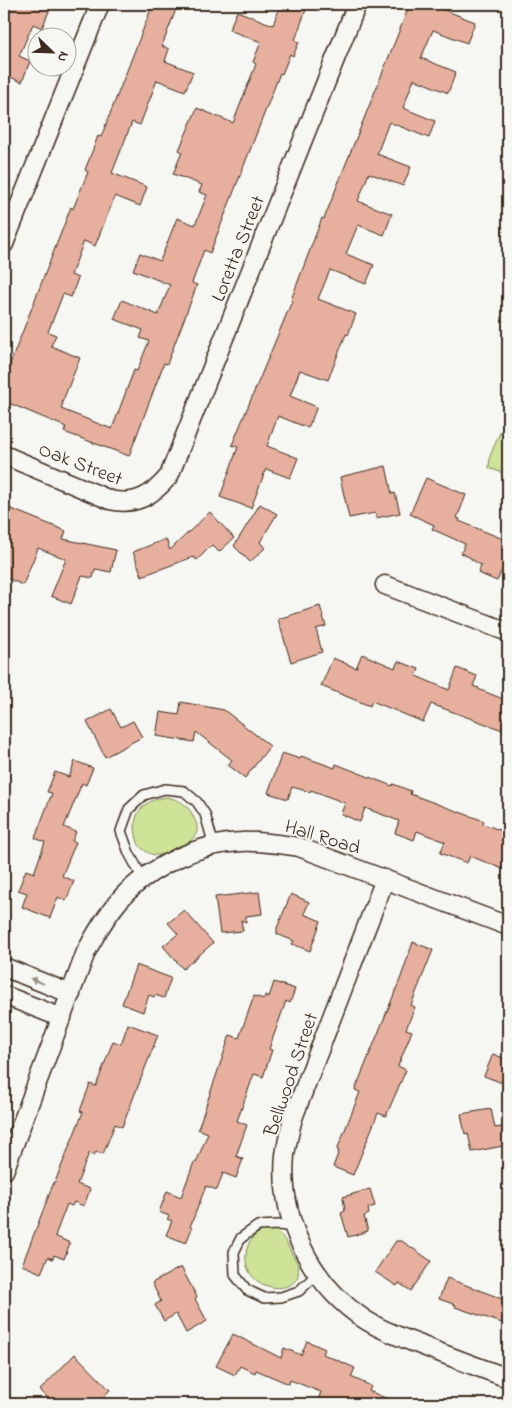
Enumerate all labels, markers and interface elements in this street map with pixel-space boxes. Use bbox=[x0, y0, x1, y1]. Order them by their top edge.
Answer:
north arrow bbox=[28, 28, 78, 78]
text: N bbox=[51, 48, 74, 65]
street label: Loretta Street bbox=[205, 191, 274, 307]
street label: Oak Street bbox=[34, 436, 127, 495]
street label: Hall Road bbox=[281, 813, 364, 864]
one-way arrow bbox=[30, 976, 44, 984]
street label: Bellwood Street bbox=[257, 1009, 327, 1142]

